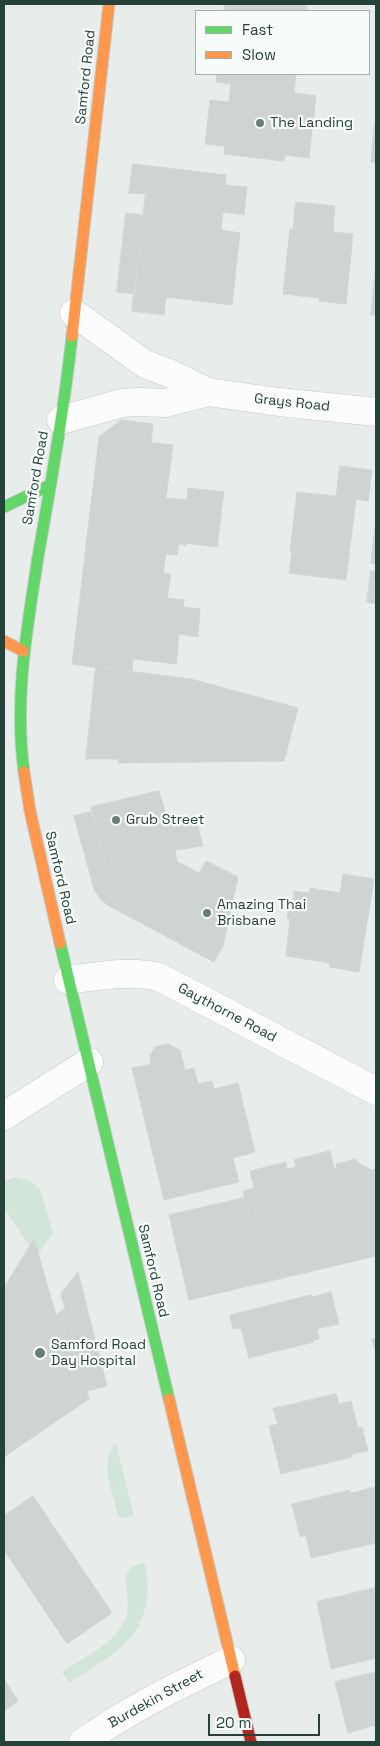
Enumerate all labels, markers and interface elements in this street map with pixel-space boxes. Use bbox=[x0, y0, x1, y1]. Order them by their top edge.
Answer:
legend bbox=[195, 10, 370, 75]
text: Fast bbox=[242, 20, 273, 39]
street label: Samford Road bbox=[73, 29, 99, 125]
text: Slow bbox=[242, 45, 276, 64]
place label: The Landing bbox=[270, 115, 353, 131]
marker: The Landing bbox=[254, 117, 266, 129]
street label: Grays Road bbox=[253, 391, 331, 415]
street label: Samford Road bbox=[19, 430, 53, 526]
place label: Grub Street bbox=[126, 812, 204, 828]
marker: Grub Street bbox=[110, 814, 122, 826]
street label: Samford Road bbox=[41, 830, 79, 926]
place label: Amazing Thai Brisbane bbox=[217, 897, 306, 930]
marker: Amazing Thai Brisbane bbox=[201, 907, 213, 919]
street label: Gaythorne Road bbox=[175, 980, 279, 1046]
street label: Samford Road bbox=[134, 1223, 172, 1319]
place label: Samford Road Day Hospital bbox=[51, 1337, 146, 1370]
marker: Samford Road Day Hospital bbox=[33, 1346, 47, 1360]
street label: Burdekin Street bbox=[106, 1666, 206, 1732]
scale bar bbox=[210, 1704, 322, 1736]
text: 20 m bbox=[216, 1713, 251, 1732]

